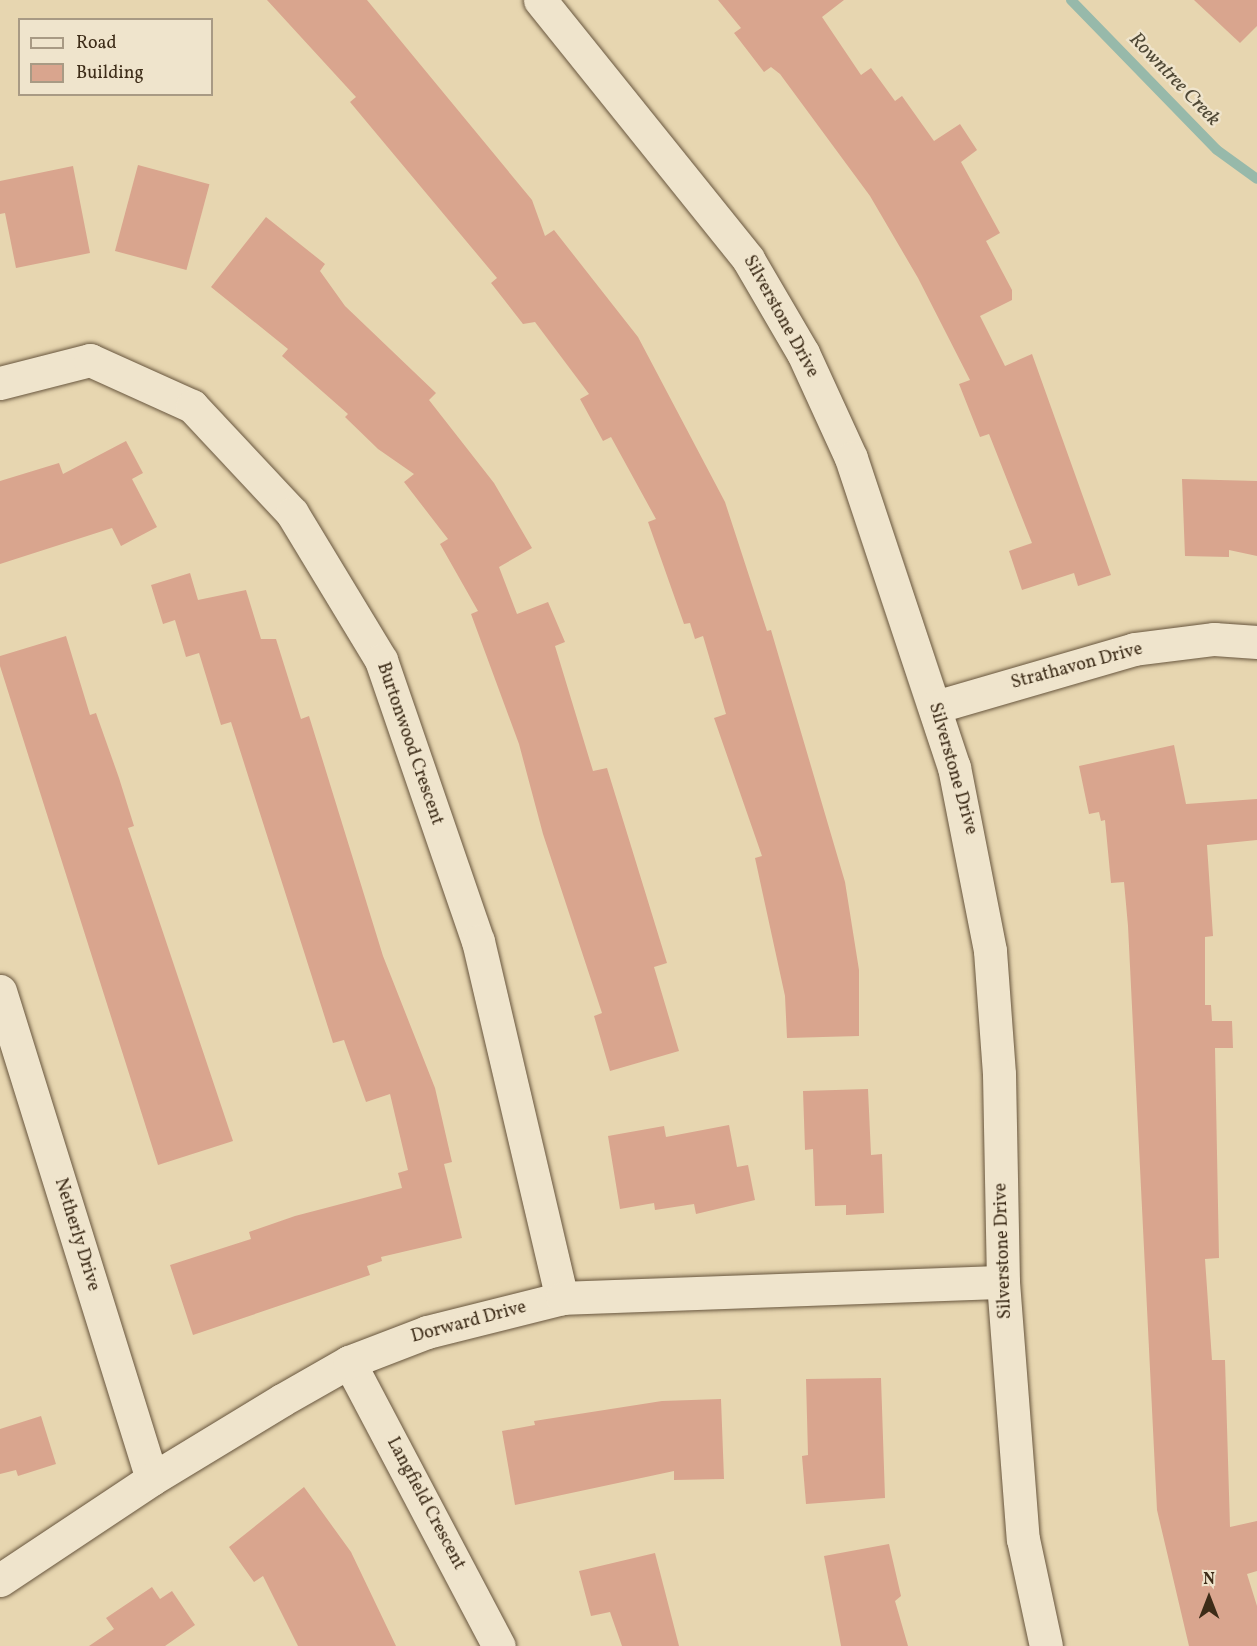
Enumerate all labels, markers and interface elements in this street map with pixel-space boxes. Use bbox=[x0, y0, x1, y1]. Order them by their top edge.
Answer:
legend bbox=[18, 18, 213, 96]
water label: Rowntree Creek bbox=[1123, 28, 1225, 132]
text: Road bbox=[76, 31, 117, 56]
text: Building bbox=[76, 61, 144, 86]
street label: Silverstone Drive bbox=[737, 252, 823, 382]
street label: Strathavon Drive bbox=[1009, 639, 1145, 695]
street label: Burtonwood Crescent bbox=[371, 660, 447, 828]
street label: Silverstone Drive bbox=[923, 700, 981, 838]
street label: Netherly Drive bbox=[48, 1176, 104, 1294]
street label: Silverstone Drive bbox=[991, 1182, 1017, 1320]
street label: Dorward Drive bbox=[409, 1297, 529, 1349]
street label: Langfield Crescent bbox=[381, 1434, 469, 1574]
north arrow bbox=[1179, 1568, 1239, 1628]
text: N bbox=[1203, 1569, 1215, 1591]

